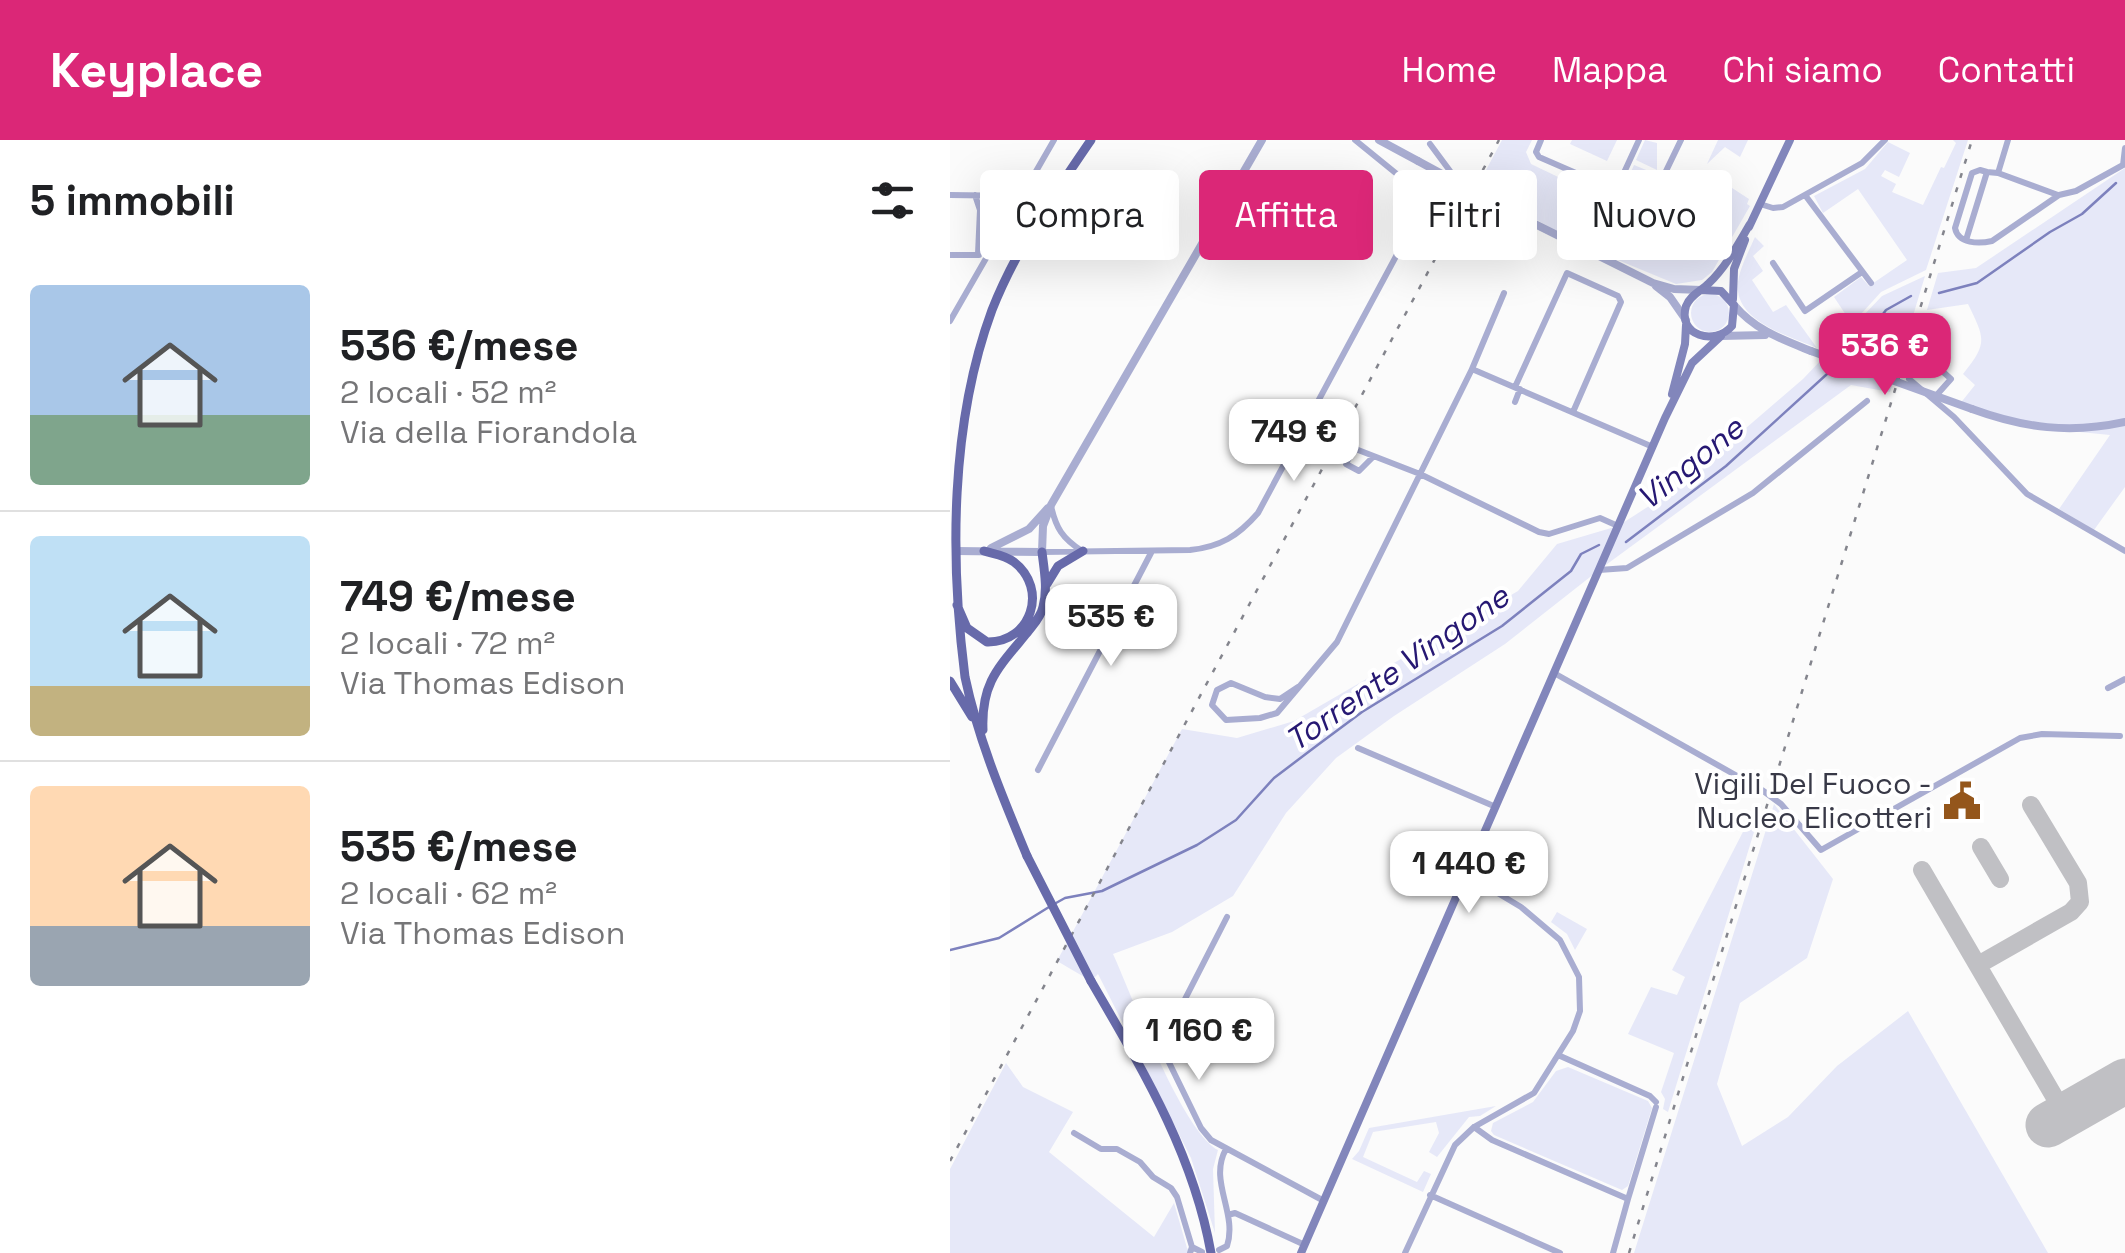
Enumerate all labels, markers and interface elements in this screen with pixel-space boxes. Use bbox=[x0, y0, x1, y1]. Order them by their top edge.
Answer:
text: Keyplace bbox=[50, 40, 263, 101]
text: Home bbox=[1401, 48, 1497, 92]
text: Mappa bbox=[1552, 48, 1667, 92]
text: Chi siamo bbox=[1722, 48, 1883, 92]
text: Contatti bbox=[1938, 48, 2075, 92]
chip: Compra bbox=[980, 170, 1179, 260]
chip: Affitta bbox=[1199, 170, 1373, 260]
chip: Filtri bbox=[1393, 170, 1537, 260]
chip: Nuovo bbox=[1557, 170, 1732, 260]
icon: filters bbox=[865, 173, 920, 228]
text: 5 immobili bbox=[30, 174, 235, 227]
pin: 536 € bbox=[1815, 313, 1955, 398]
text: 536 €/mese bbox=[340, 319, 578, 372]
icon: home bbox=[110, 325, 230, 445]
text: 536 € bbox=[1841, 325, 1929, 365]
text: 2 locali · 52 m² bbox=[340, 372, 556, 412]
pin: 749 € bbox=[1224, 399, 1364, 484]
water label: Vingone bbox=[1628, 407, 1752, 518]
text: 749 € bbox=[1251, 411, 1337, 451]
text: Via della Fiorandola bbox=[340, 412, 637, 452]
text: 749 €/mese bbox=[340, 570, 576, 623]
water label: Torrente Vingone bbox=[1277, 575, 1517, 760]
icon: home bbox=[110, 576, 230, 696]
pin: 535 € bbox=[1041, 584, 1181, 669]
text: 535 € bbox=[1067, 596, 1155, 636]
text: 2 locali · 72 m² bbox=[340, 623, 555, 663]
text: Via Thomas Edison bbox=[340, 663, 625, 703]
place label: Vigili Del Fuoco - Nucleo Elicotteri bbox=[1694, 764, 1932, 837]
public building icon: Vigili Del Fuoco - Nucleo Elicotteri bbox=[1941, 780, 1983, 822]
text: 535 €/mese bbox=[340, 820, 578, 873]
icon: home bbox=[110, 826, 230, 946]
pin: 1 440 € bbox=[1377, 831, 1561, 916]
text: 1 440 € bbox=[1412, 843, 1526, 883]
text: 2 locali · 62 m² bbox=[340, 873, 557, 913]
text: Via Thomas Edison bbox=[340, 913, 625, 953]
pin: 1 160 € bbox=[1107, 998, 1291, 1083]
text: 1 160 € bbox=[1145, 1010, 1253, 1050]

